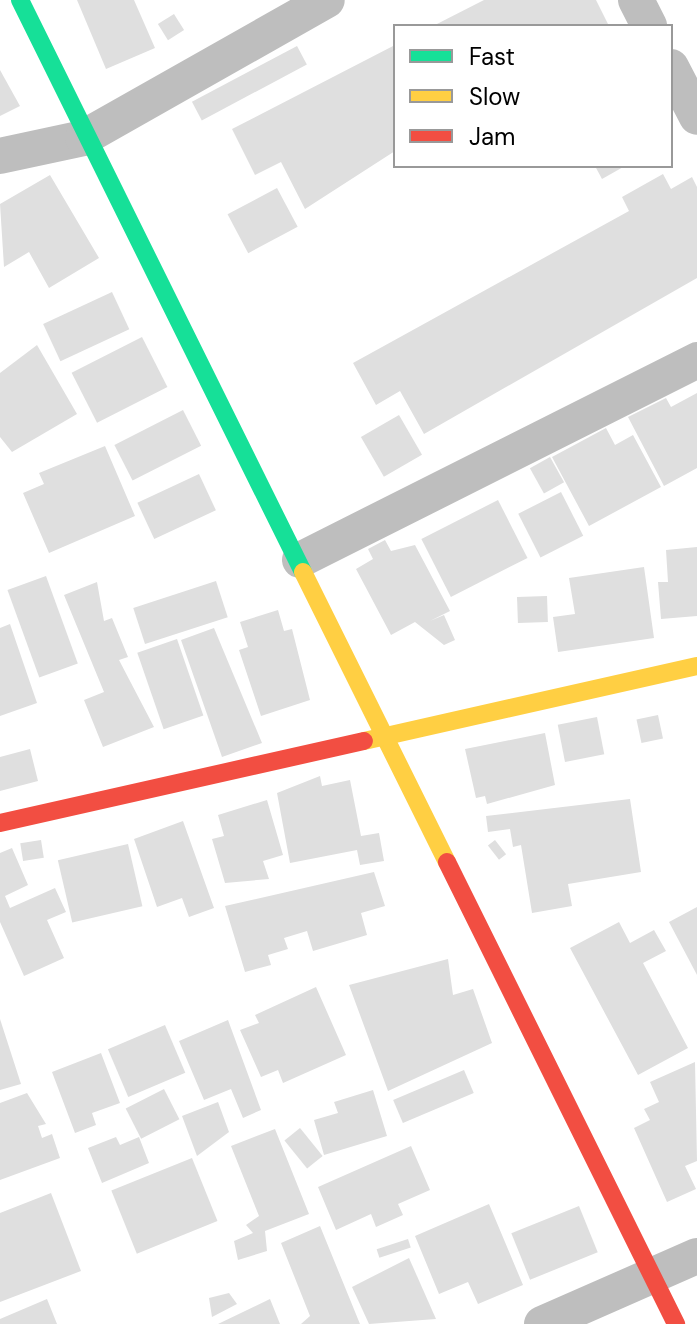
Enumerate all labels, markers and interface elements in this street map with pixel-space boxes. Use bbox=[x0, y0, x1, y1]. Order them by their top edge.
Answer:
legend bbox=[393, 24, 673, 168]
text: Fast bbox=[469, 41, 515, 72]
text: Slow bbox=[469, 81, 520, 112]
text: Jam bbox=[469, 121, 515, 152]

